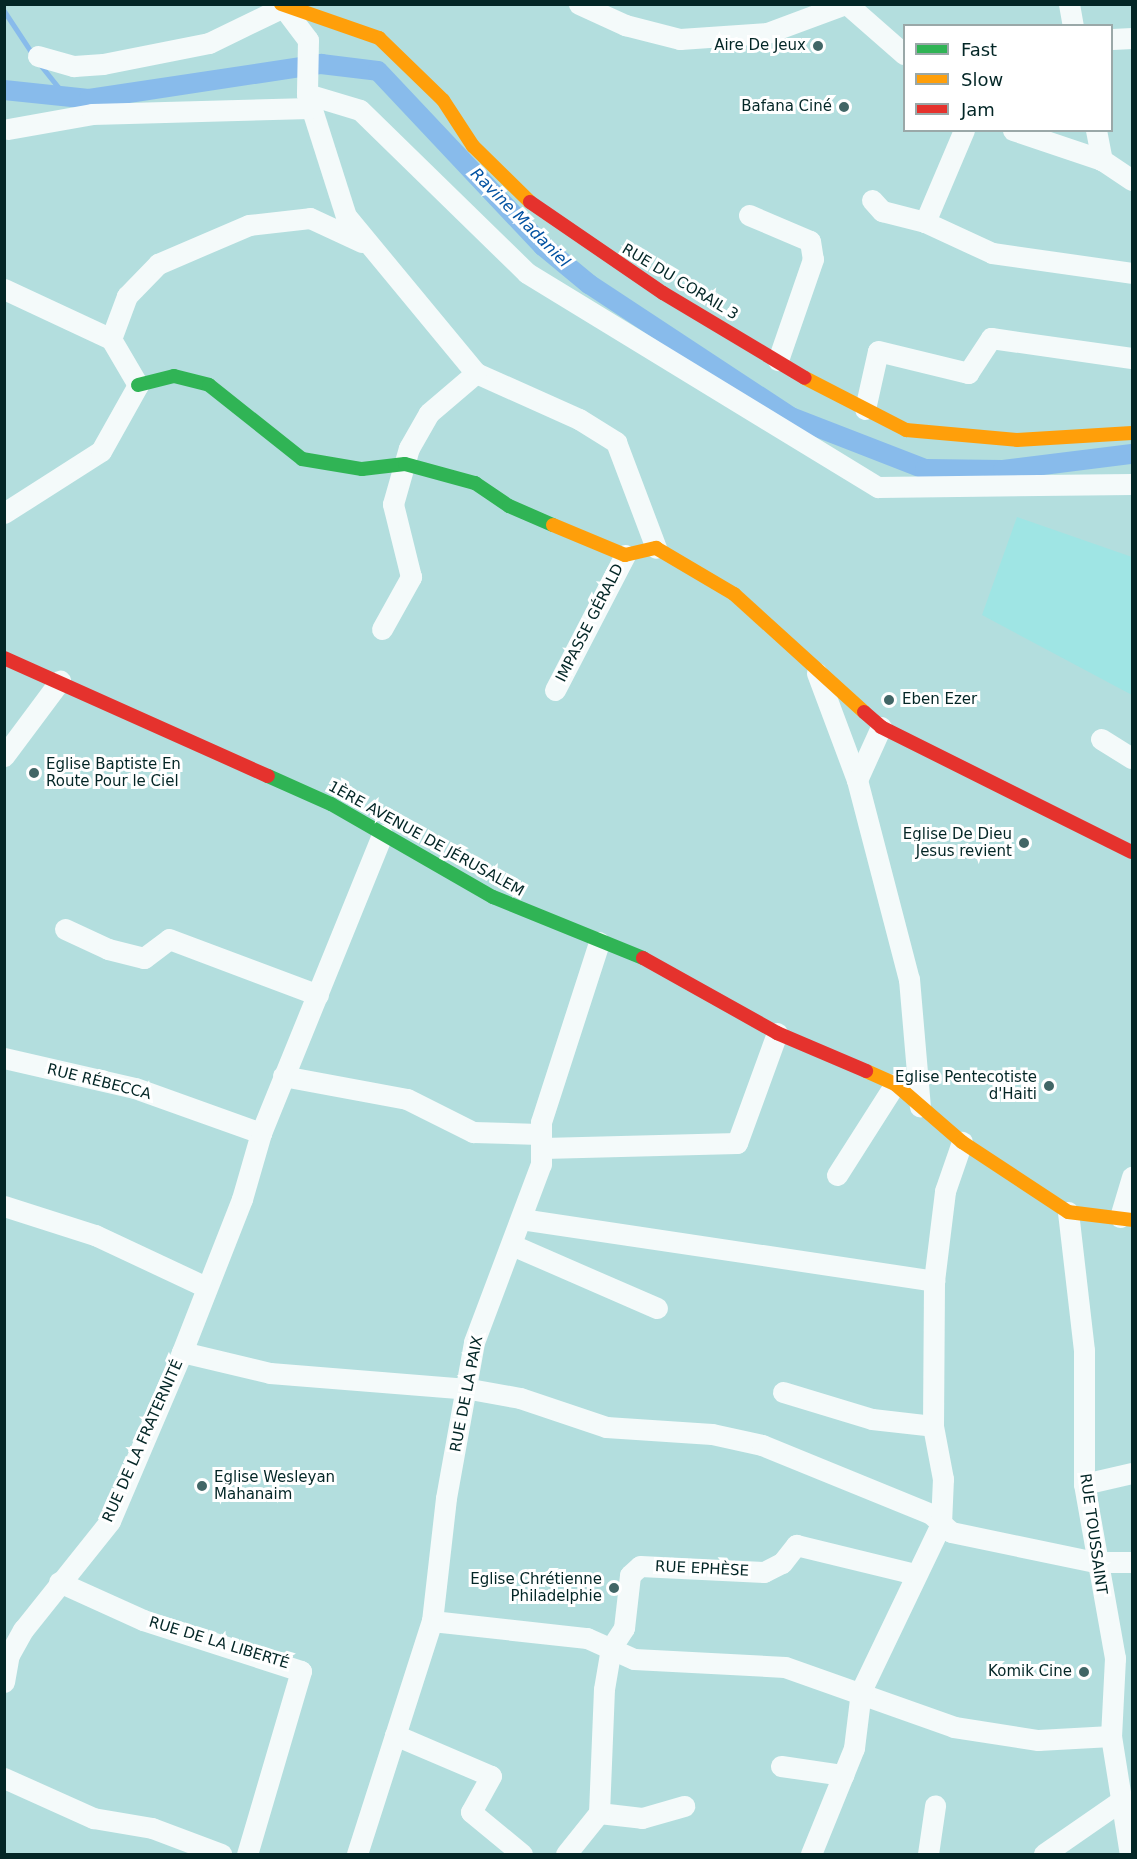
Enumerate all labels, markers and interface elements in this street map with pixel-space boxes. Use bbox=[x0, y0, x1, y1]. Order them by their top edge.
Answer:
legend bbox=[903, 24, 1113, 132]
place label: Aire De Jeux bbox=[714, 37, 806, 55]
marker: Aire De Jeux bbox=[811, 39, 825, 53]
text: Fast bbox=[961, 39, 997, 60]
text: Slow bbox=[961, 69, 1003, 90]
place label: Bafana Ciné bbox=[741, 98, 832, 116]
text: Jam bbox=[961, 99, 995, 120]
marker: Bafana Ciné bbox=[837, 100, 851, 114]
water label: Ravine Madaniel bbox=[466, 164, 574, 272]
street label: RUE DU CORAIL 3 bbox=[619, 240, 741, 324]
street label: IMPASSE GÉRALD bbox=[552, 561, 628, 685]
marker: Eben Ezer bbox=[880, 691, 898, 709]
place label: Eben Ezer bbox=[902, 691, 977, 709]
place label: Eglise Baptiste En Route Pour le Ciel bbox=[46, 755, 181, 790]
marker: Eglise Baptiste En Route Pour le Ciel bbox=[27, 766, 41, 780]
street label: 1ÈRE AVENUE DE JÉRUSALEM bbox=[325, 778, 527, 900]
place label: Eglise De Dieu Jesus revient bbox=[903, 825, 1012, 860]
marker: Eglise De Dieu Jesus revient bbox=[1017, 836, 1031, 850]
street label: RUE RÉBECCA bbox=[45, 1060, 153, 1104]
place label: Eglise Pentecotiste d'Haiti bbox=[895, 1068, 1037, 1103]
marker: Eglise Pentecotiste d'Haiti bbox=[1042, 1079, 1056, 1093]
street label: RUE DE LA PAIX bbox=[447, 1334, 487, 1454]
street label: RUE DE LA FRATERNITÉ bbox=[99, 1357, 187, 1525]
place label: Eglise Wesleyan Mahanaim bbox=[214, 1468, 335, 1503]
street label: RUE TOUSSAINT bbox=[1076, 1472, 1110, 1596]
marker: Eglise Wesleyan Mahanaim bbox=[195, 1479, 209, 1493]
street label: RUE EPHÈSE bbox=[655, 1558, 749, 1580]
place label: Eglise Chrétienne Philadelphie bbox=[470, 1570, 602, 1605]
marker: Eglise Chrétienne Philadelphie bbox=[607, 1581, 621, 1595]
street label: RUE DE LA LIBERTÉ bbox=[147, 1613, 291, 1673]
place label: Komik Cine bbox=[988, 1663, 1072, 1681]
marker: Komik Cine bbox=[1077, 1665, 1091, 1679]

